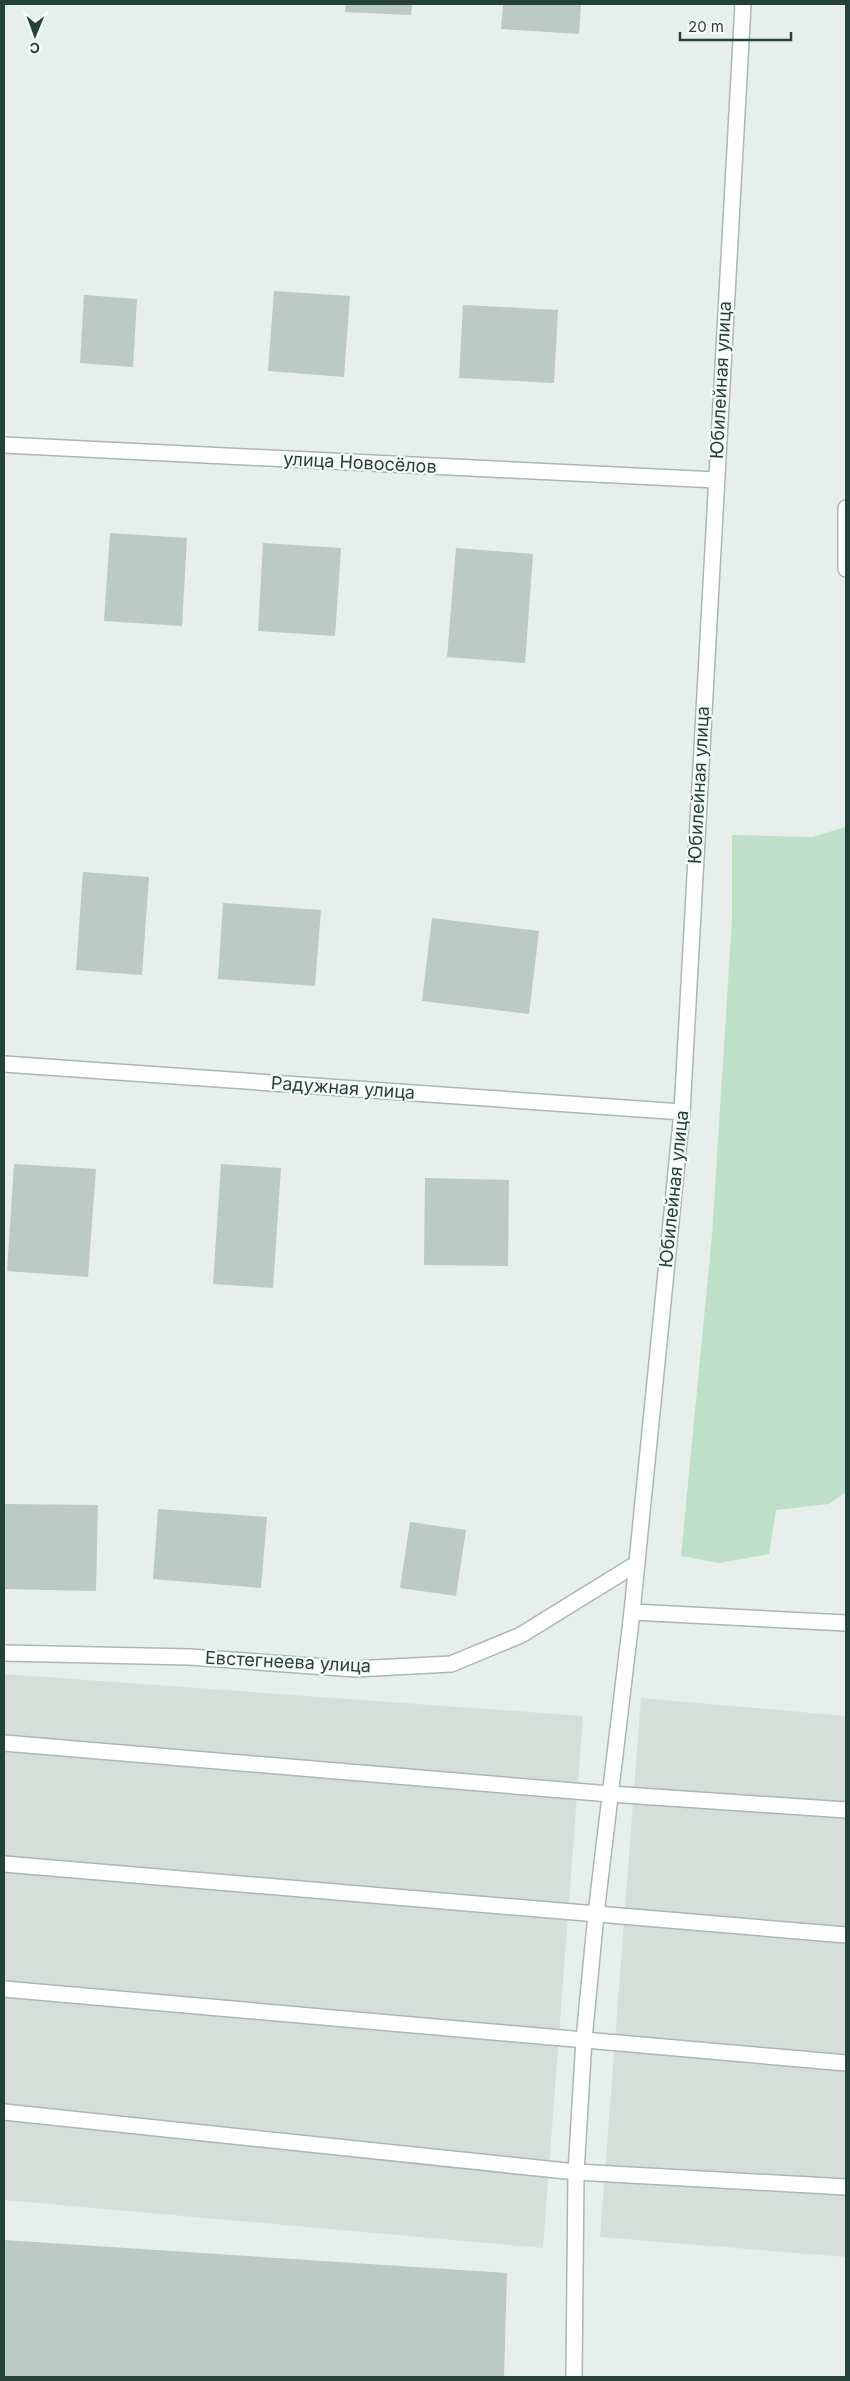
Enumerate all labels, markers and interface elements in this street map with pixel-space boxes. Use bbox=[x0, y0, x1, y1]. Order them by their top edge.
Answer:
north arrow bbox=[10, 10, 60, 60]
scale bar bbox=[680, 10, 791, 42]
text: 20 m bbox=[688, 17, 724, 36]
text: С bbox=[29, 40, 40, 57]
street label: Юбилейная улица bbox=[706, 301, 735, 459]
street label: улица Новосёлов bbox=[283, 448, 437, 477]
street label: Юбилейная улица bbox=[684, 706, 713, 864]
street label: Радужная улица bbox=[270, 1072, 416, 1103]
street label: Юбилейная улица bbox=[655, 1109, 692, 1269]
street label: Евстегнеева улица bbox=[205, 1647, 372, 1676]

